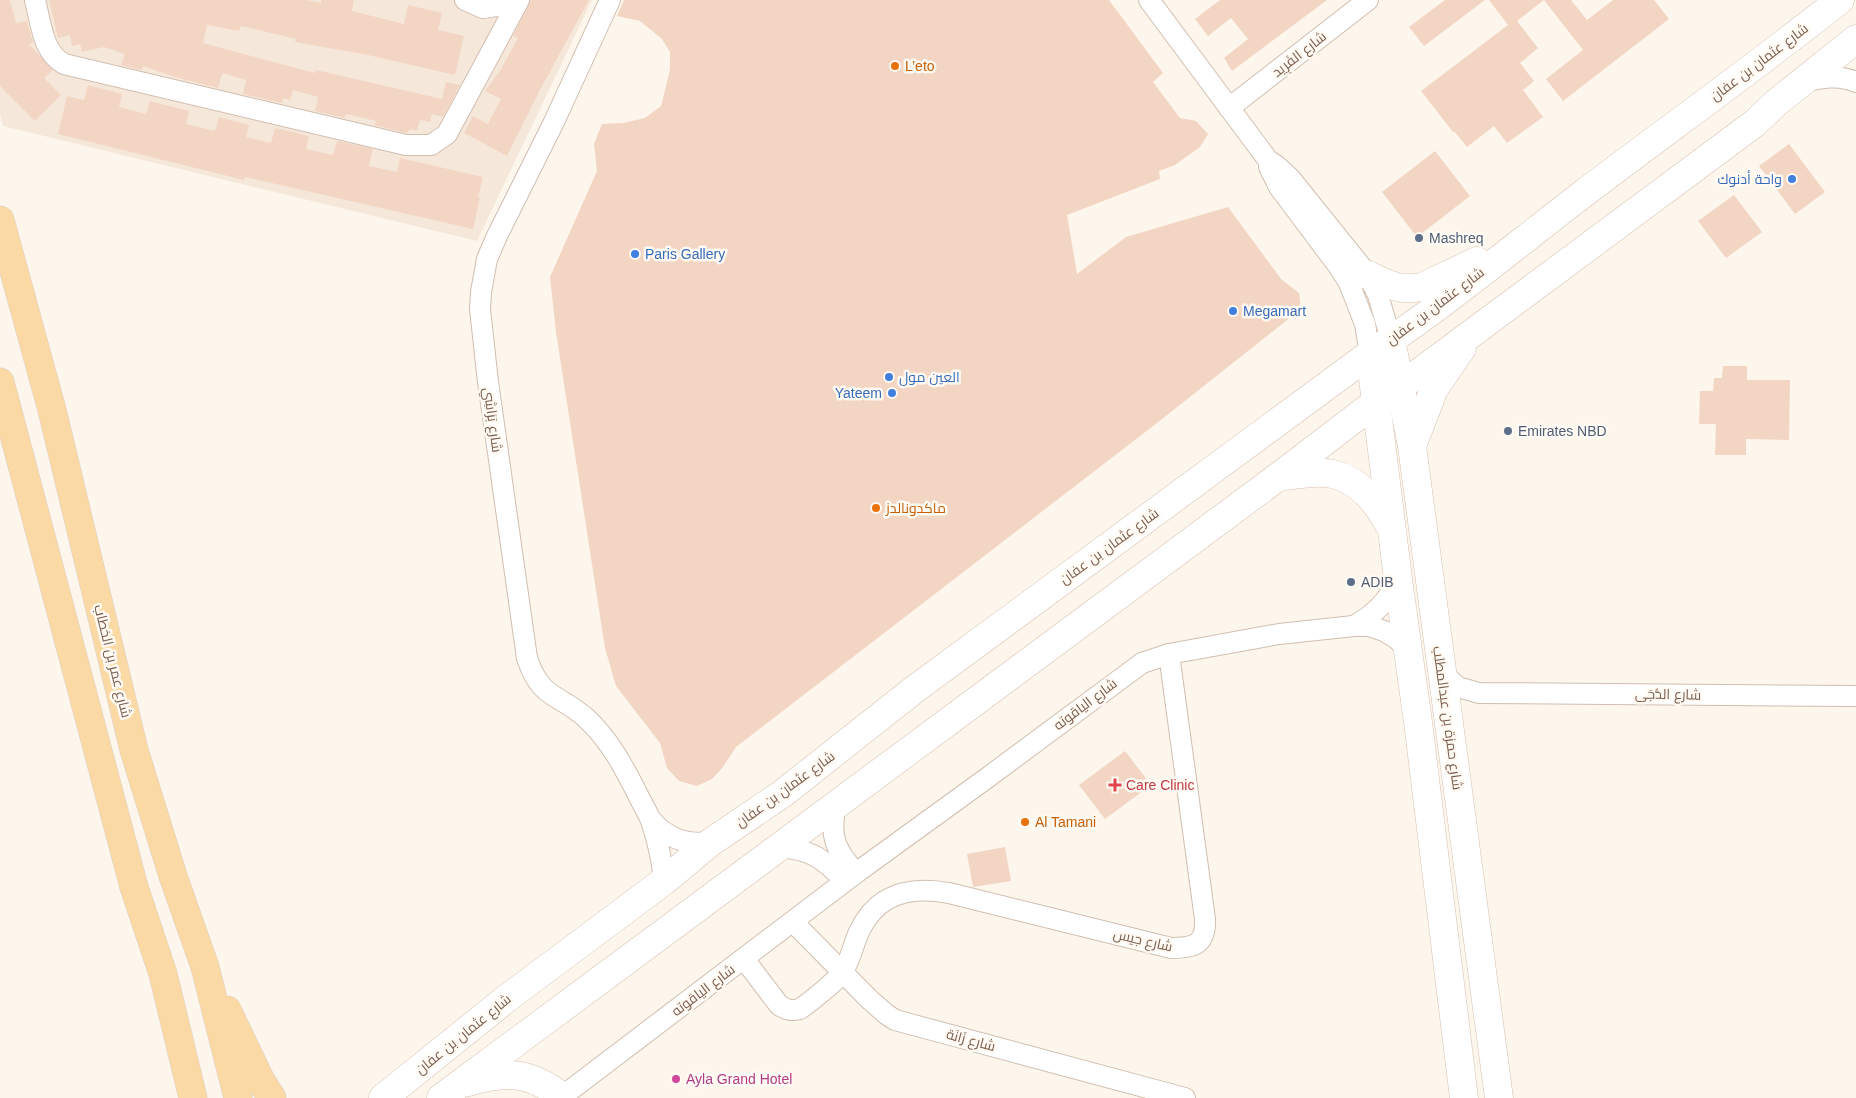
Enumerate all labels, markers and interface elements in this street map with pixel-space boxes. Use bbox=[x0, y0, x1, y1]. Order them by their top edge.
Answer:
street label: شارع عثمان بن عفان bbox=[1707, 20, 1812, 105]
street label: شارع الفَرِيد bbox=[1269, 28, 1330, 81]
place label: L’eto bbox=[905, 58, 935, 74]
marker: L’eto bbox=[889, 60, 901, 72]
place label: واحة أدنوك bbox=[1718, 170, 1782, 187]
marker: واحة أدنوك bbox=[1786, 173, 1798, 185]
place label: Mashreq bbox=[1429, 230, 1483, 246]
marker: Mashreq bbox=[1413, 232, 1425, 244]
place label: Paris Gallery bbox=[645, 246, 725, 262]
marker: Paris Gallery bbox=[629, 248, 641, 260]
street label: شارع عثمان بن عفان bbox=[1383, 264, 1488, 349]
place label: Megamart bbox=[1243, 303, 1306, 319]
marker: Megamart bbox=[1227, 305, 1239, 317]
place label: العين مول bbox=[899, 369, 960, 386]
marker: العين مول bbox=[883, 371, 895, 383]
place label: Yateem bbox=[835, 385, 882, 401]
street label: شارع بَرَاشِي bbox=[478, 387, 505, 454]
marker: Yateem bbox=[886, 387, 898, 399]
place label: Emirates NBD bbox=[1518, 423, 1607, 439]
marker: Emirates NBD bbox=[1502, 425, 1514, 437]
place label: ماكدونالدز bbox=[885, 500, 946, 516]
marker: ماكدونالدز bbox=[870, 502, 882, 514]
street label: شارع عثمان بن عفان bbox=[1056, 505, 1162, 588]
place label: ADIB bbox=[1361, 574, 1394, 590]
marker: ADIB bbox=[1345, 576, 1357, 588]
street label: شارع عمر بن الخطاب bbox=[90, 603, 135, 719]
street label: شارع حمزة بن عبدالمطلب bbox=[1429, 645, 1466, 791]
street label: شارع الياقوته bbox=[1050, 675, 1120, 734]
street label: شارع الدُّجَى bbox=[1635, 685, 1701, 704]
street label: شارع عثمان بن عفان bbox=[732, 748, 838, 831]
place label: Care Clinic bbox=[1126, 777, 1194, 793]
marker: Care Clinic bbox=[1108, 778, 1122, 792]
place label: Al Tamani bbox=[1035, 814, 1096, 830]
marker: Al Tamani bbox=[1019, 816, 1031, 828]
street label: شارع جيس bbox=[1112, 925, 1174, 956]
street label: شارع الياقوته bbox=[668, 961, 738, 1020]
street label: شارع عثمان بن عفان bbox=[412, 991, 515, 1078]
street label: شارع زَانَة bbox=[944, 1026, 997, 1055]
place label: Ayla Grand Hotel bbox=[686, 1071, 792, 1087]
marker: Ayla Grand Hotel bbox=[670, 1073, 682, 1085]

